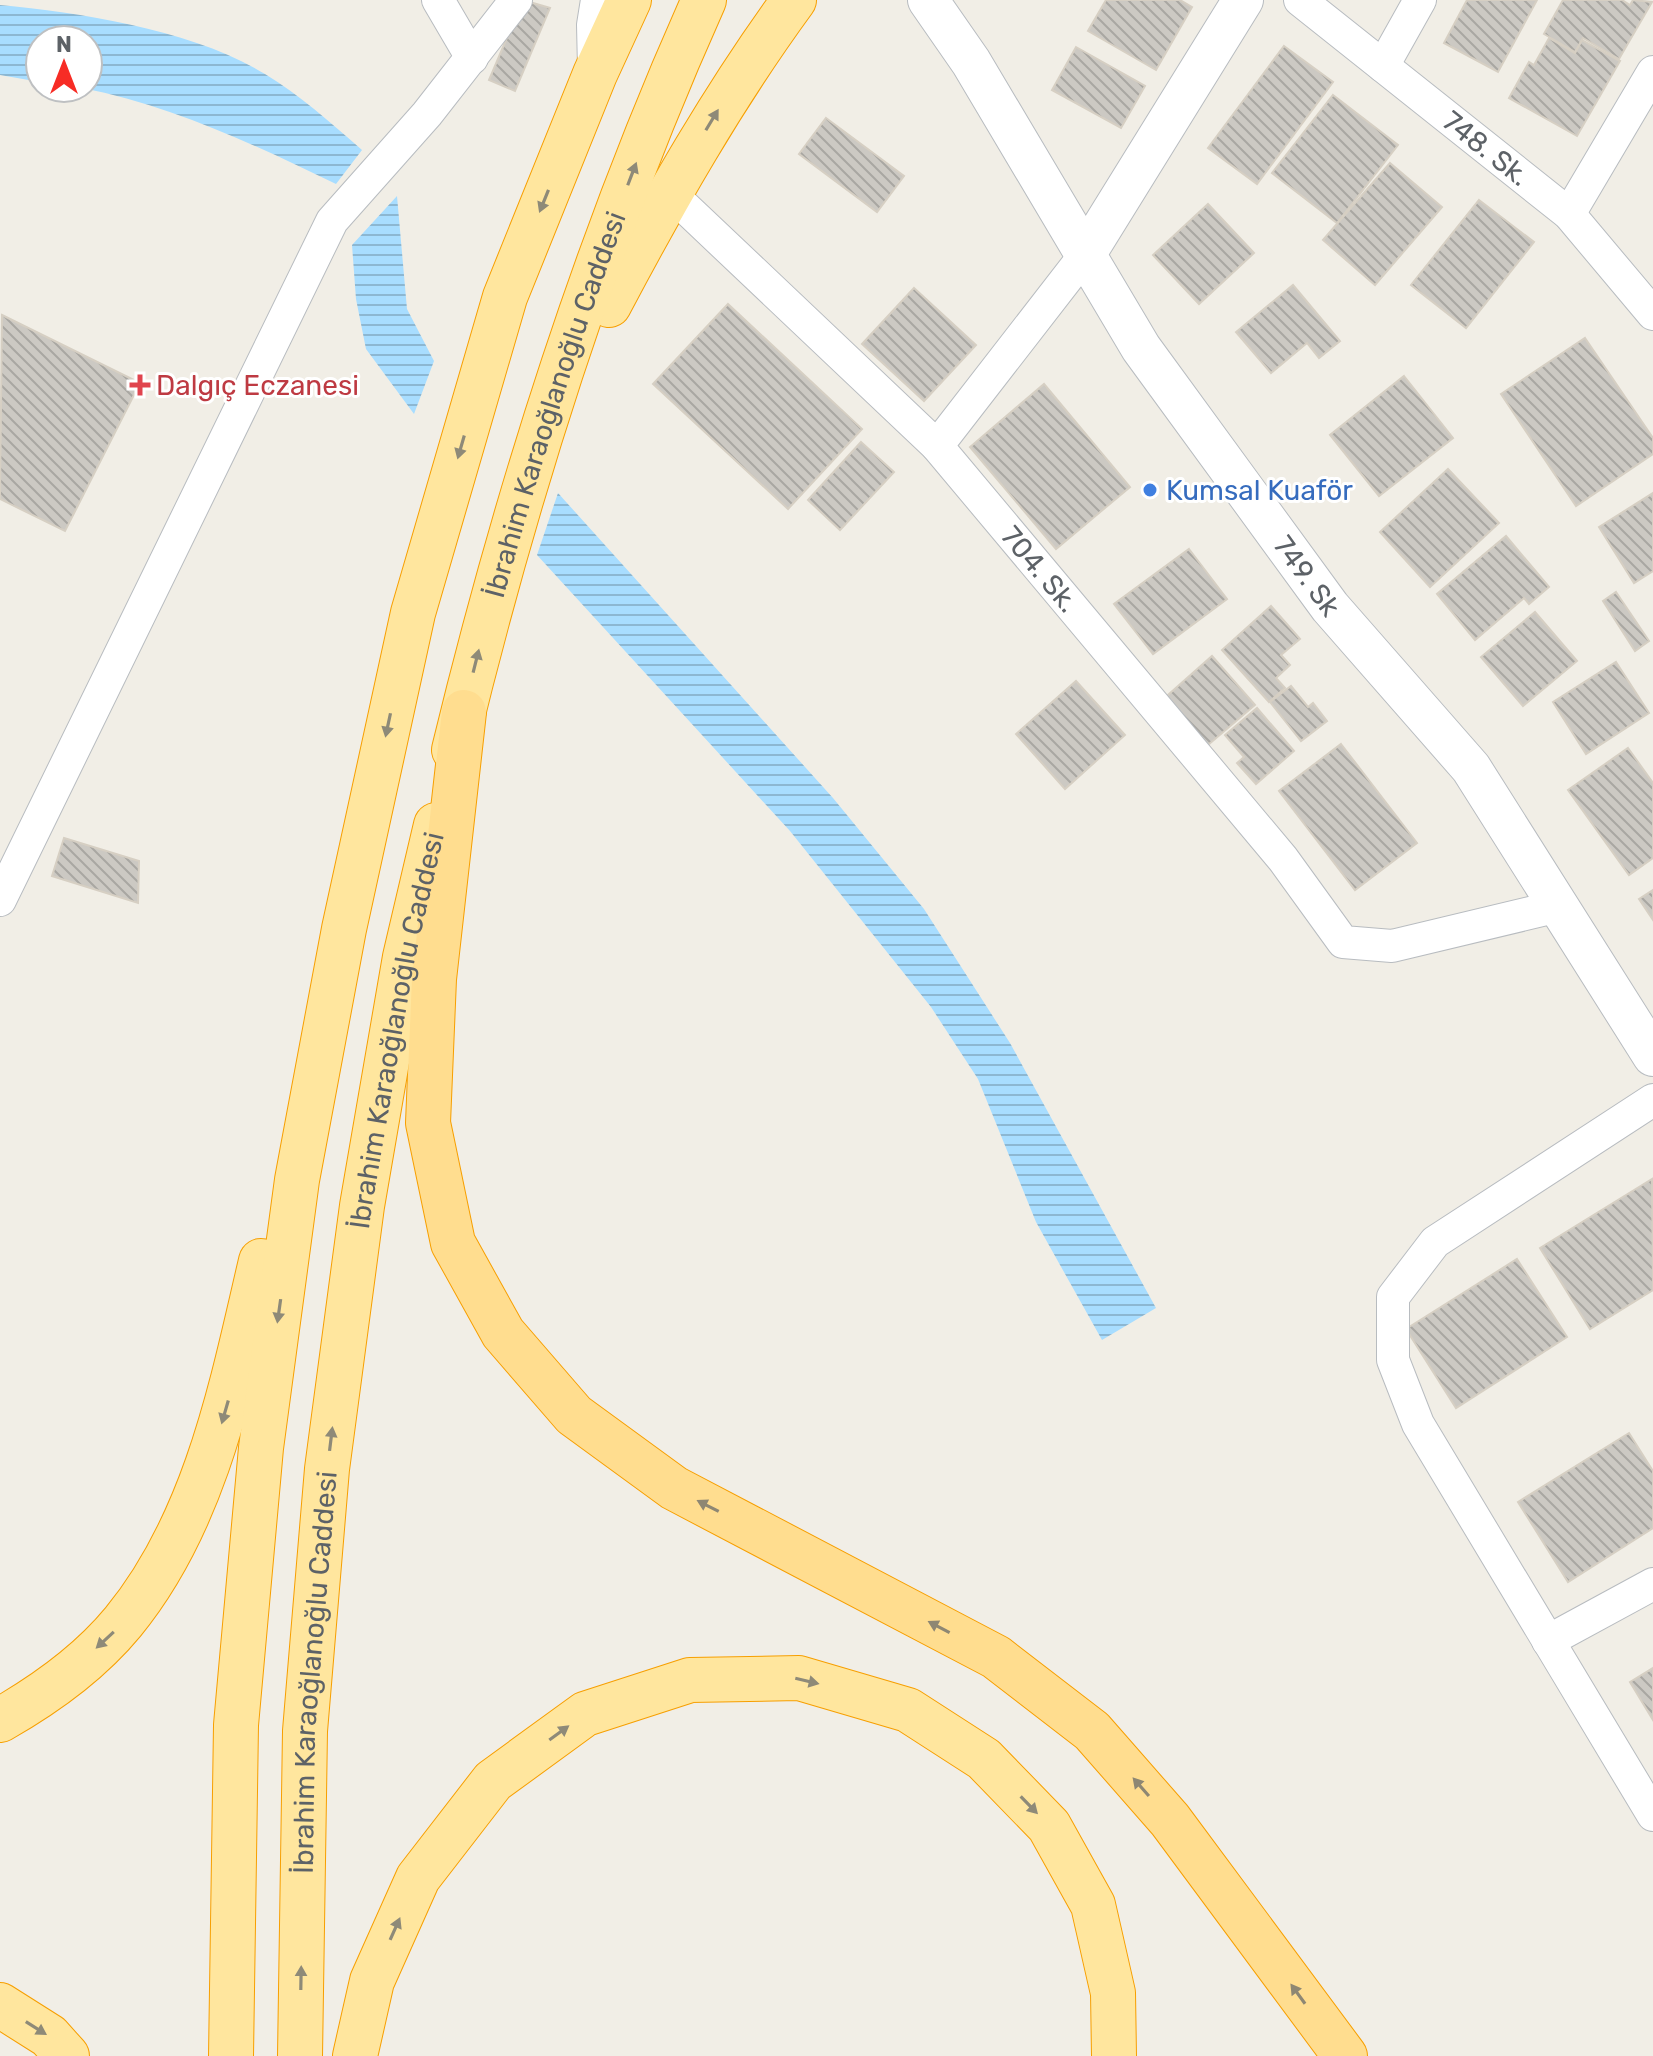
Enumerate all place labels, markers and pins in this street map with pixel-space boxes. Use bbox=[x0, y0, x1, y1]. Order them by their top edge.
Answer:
place label: Dalgıç Eczanesi bbox=[156, 369, 359, 402]
marker: Dalgıç Eczanesi bbox=[131, 376, 149, 394]
place label: Kumsal Kuaför bbox=[1166, 474, 1353, 507]
marker: Kumsal Kuaför bbox=[1141, 481, 1159, 499]

